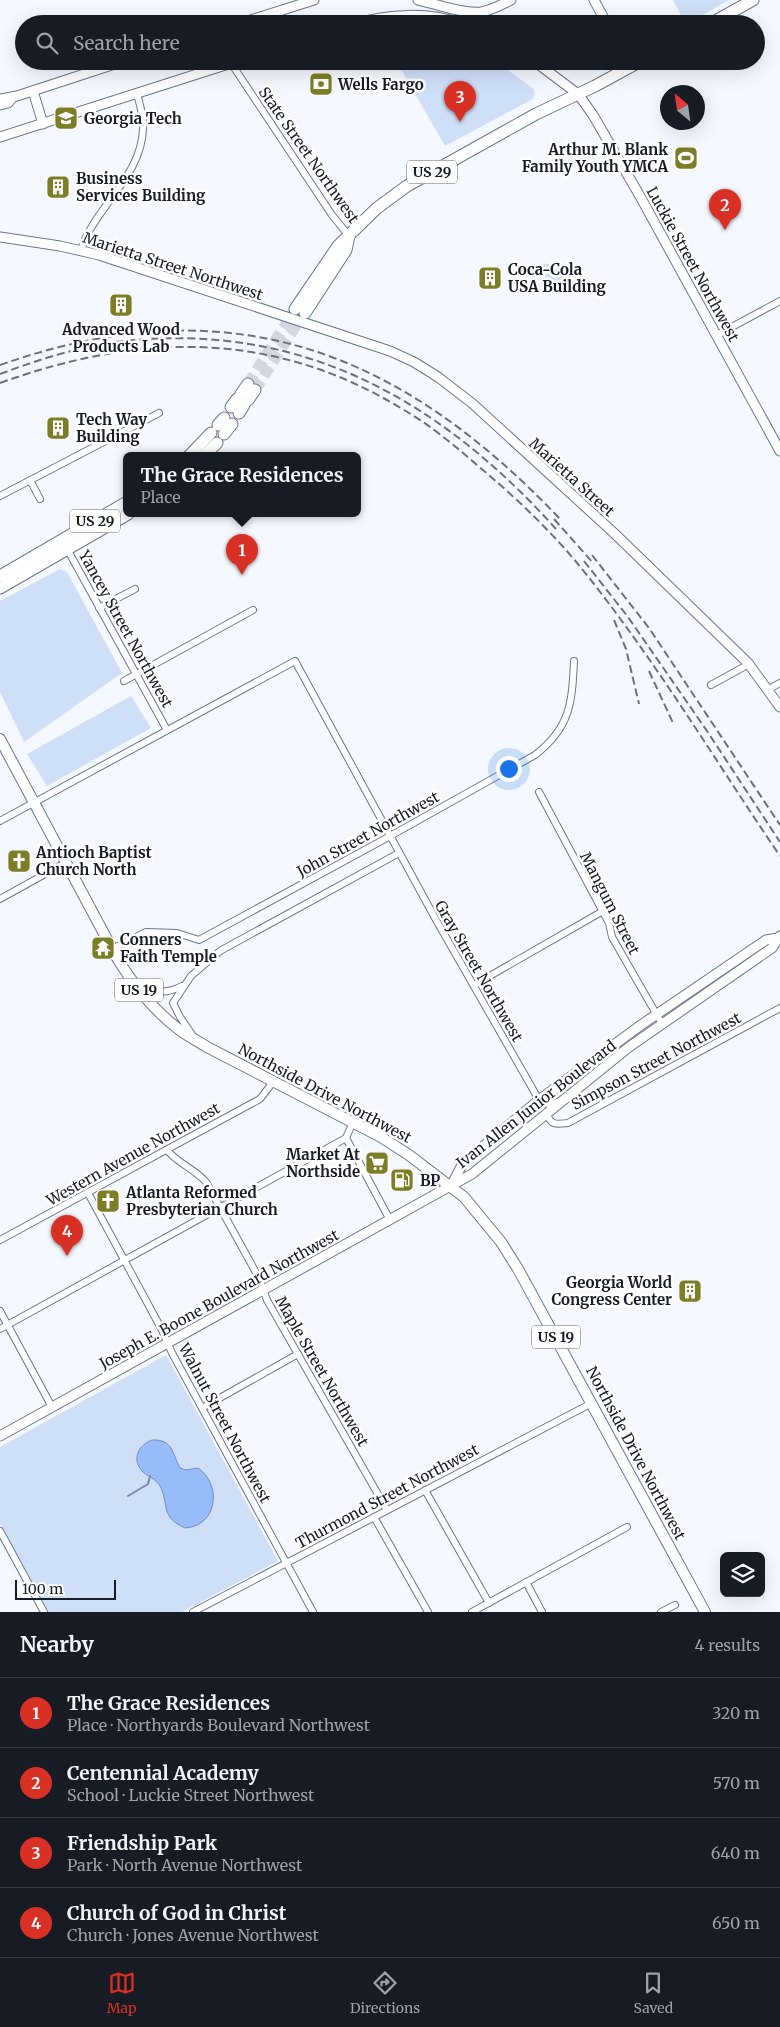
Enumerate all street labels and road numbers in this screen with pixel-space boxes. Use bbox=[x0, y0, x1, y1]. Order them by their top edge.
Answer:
street label: State Street Northwest bbox=[255, 83, 363, 227]
road number: US 29 bbox=[407, 160, 457, 183]
street label: Luckie Street Northwest bbox=[642, 183, 744, 345]
street label: Marietta Street Northwest bbox=[80, 228, 266, 304]
street label: Marietta Street bbox=[525, 434, 619, 521]
road number: US 29 bbox=[70, 510, 120, 532]
street label: Yancey Street Northwest bbox=[74, 546, 177, 711]
street label: John Street Northwest bbox=[293, 787, 443, 881]
street label: Mangum Street bbox=[576, 849, 644, 958]
street label: Gray Street Northwest bbox=[431, 897, 527, 1045]
road number: US 19 bbox=[115, 978, 163, 1002]
street label: Simpson Street Northwest bbox=[568, 1008, 744, 1114]
street label: Ivan Allen Junior Boulevard bbox=[452, 1036, 620, 1172]
street label: Northside Drive Northwest bbox=[235, 1039, 415, 1147]
street label: Western Avenue Northwest bbox=[42, 1098, 223, 1210]
street label: Joseph E. Boone Boulevard Northwest bbox=[95, 1225, 342, 1373]
street label: Maple Street Northwest bbox=[271, 1292, 373, 1450]
road number: US 19 bbox=[532, 1325, 580, 1348]
street label: Walnut Street Northwest bbox=[174, 1339, 275, 1506]
street label: Northside Drive Northwest bbox=[582, 1363, 690, 1543]
street label: Thurmond Street Northwest bbox=[292, 1439, 482, 1552]

